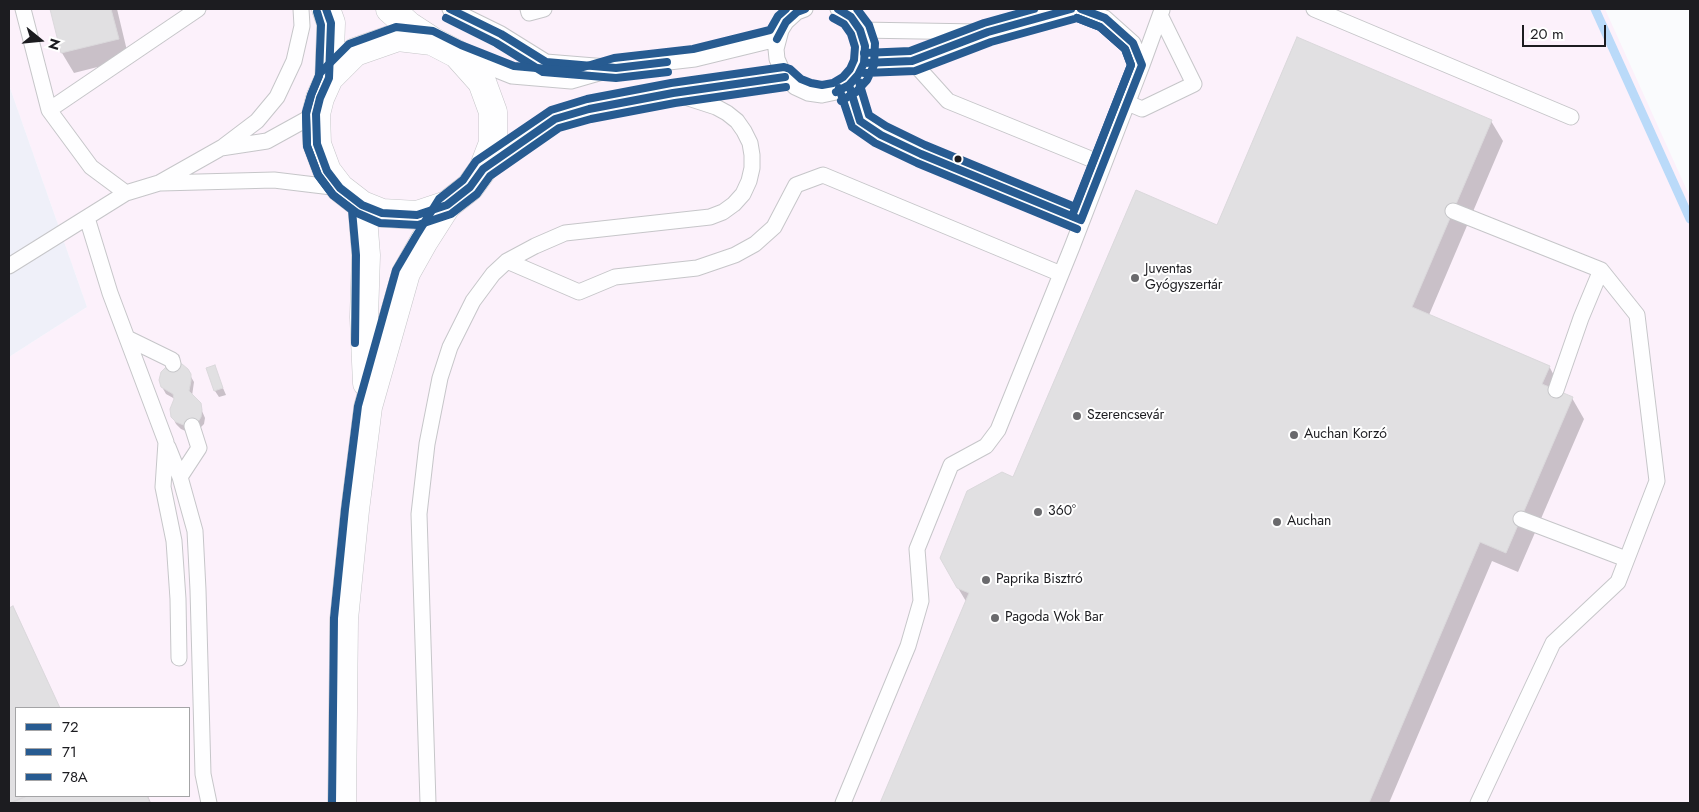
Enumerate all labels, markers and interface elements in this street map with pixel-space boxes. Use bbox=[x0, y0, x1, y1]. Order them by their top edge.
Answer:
north arrow bbox=[15, 15, 65, 65]
scale bar bbox=[1524, 15, 1608, 47]
text: 20 m bbox=[1530, 23, 1564, 45]
text: N bbox=[43, 36, 66, 53]
unlabelled marker bbox=[953, 154, 963, 164]
place label: Juventas Gyógyszertár bbox=[1145, 262, 1223, 294]
marker: Juventas Gyógyszertár bbox=[1129, 272, 1141, 284]
place label: Szerencsevár bbox=[1087, 408, 1164, 424]
marker: Szerencsevár bbox=[1071, 410, 1083, 422]
place label: Auchan Korzó bbox=[1304, 427, 1387, 443]
marker: Auchan Korzó bbox=[1288, 429, 1300, 441]
place label: 360° bbox=[1048, 504, 1076, 520]
marker: 360° bbox=[1032, 506, 1044, 518]
place label: Auchan bbox=[1287, 514, 1331, 530]
marker: Auchan bbox=[1271, 516, 1283, 528]
place label: Paprika Bisztró bbox=[996, 572, 1083, 588]
marker: Paprika Bisztró bbox=[980, 574, 992, 586]
place label: Pagoda Wok Bar bbox=[1005, 610, 1104, 626]
marker: Pagoda Wok Bar bbox=[989, 612, 1001, 624]
legend bbox=[15, 707, 190, 797]
text: 72 bbox=[62, 716, 78, 738]
text: 71 bbox=[62, 741, 77, 763]
text: 78A bbox=[62, 766, 88, 788]

